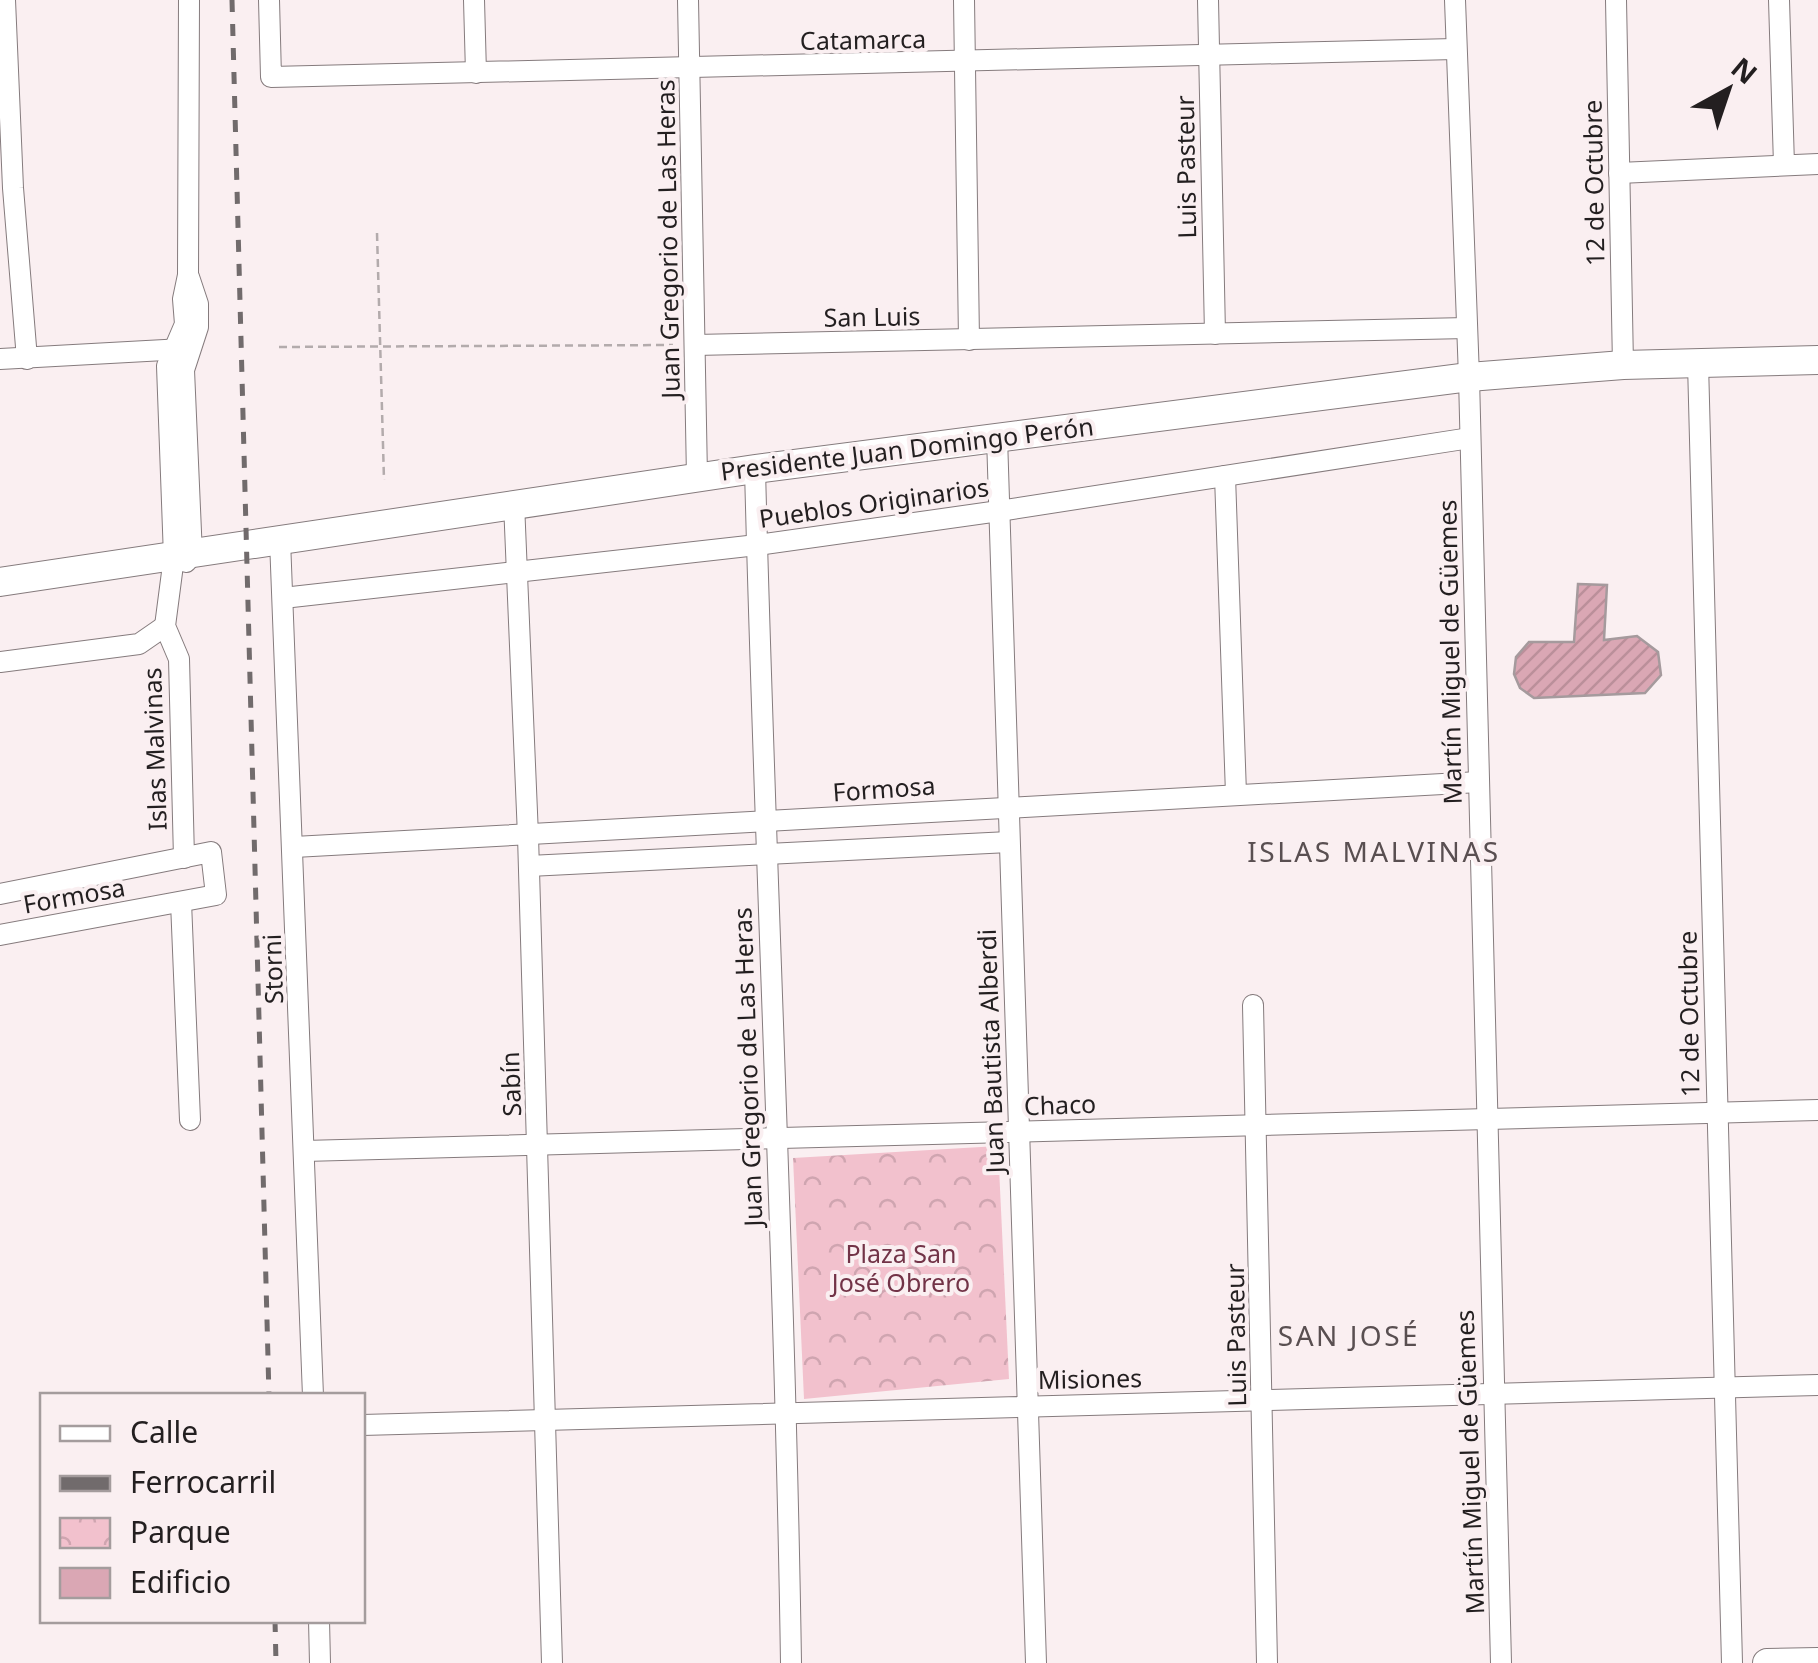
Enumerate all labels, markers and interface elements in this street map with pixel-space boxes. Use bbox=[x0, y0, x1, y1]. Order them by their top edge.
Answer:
street label: Catamarca bbox=[800, 21, 926, 57]
north arrow bbox=[1678, 40, 1778, 140]
text: N bbox=[1724, 48, 1766, 92]
street label: Juan Gregorio de Las Heras bbox=[647, 79, 687, 401]
street label: Luis Pasteur bbox=[1167, 95, 1203, 239]
street label: 12 de Octubre bbox=[1575, 100, 1611, 266]
street label: San Luis bbox=[823, 298, 921, 334]
street label: Presidente Juan Domingo Perón bbox=[718, 408, 1095, 488]
street label: Pueblos Originarios bbox=[757, 469, 991, 535]
street label: Martín Miguel de Güemes bbox=[1429, 499, 1469, 805]
street label: Islas Malvinas bbox=[134, 667, 174, 831]
street label: Formosa bbox=[831, 767, 936, 809]
district label: ISLAS MALVINAS bbox=[1247, 832, 1501, 870]
street label: Formosa bbox=[20, 869, 127, 921]
street label: Juan Gregorio de Las Heras bbox=[724, 907, 770, 1229]
street label: Juan Bautista Alberdi bbox=[969, 928, 1011, 1176]
street label: 12 de Octubre bbox=[1670, 931, 1706, 1097]
street label: Storni bbox=[254, 933, 290, 1005]
street label: Sabín bbox=[492, 1051, 528, 1117]
street label: Chaco bbox=[1023, 1086, 1097, 1122]
park label: Plaza San José Obrero bbox=[830, 1236, 970, 1299]
street label: Luis Pasteur bbox=[1217, 1263, 1253, 1407]
street label: Martín Miguel de Güemes bbox=[1447, 1309, 1491, 1615]
district label: SAN JOSÉ bbox=[1278, 1316, 1420, 1354]
street label: Misiones bbox=[1038, 1360, 1142, 1396]
legend bbox=[40, 1393, 365, 1623]
text: Calle bbox=[130, 1411, 198, 1452]
text: Ferrocarril bbox=[130, 1461, 276, 1502]
text: Parque bbox=[130, 1511, 231, 1552]
text: Edificio bbox=[130, 1561, 231, 1602]

